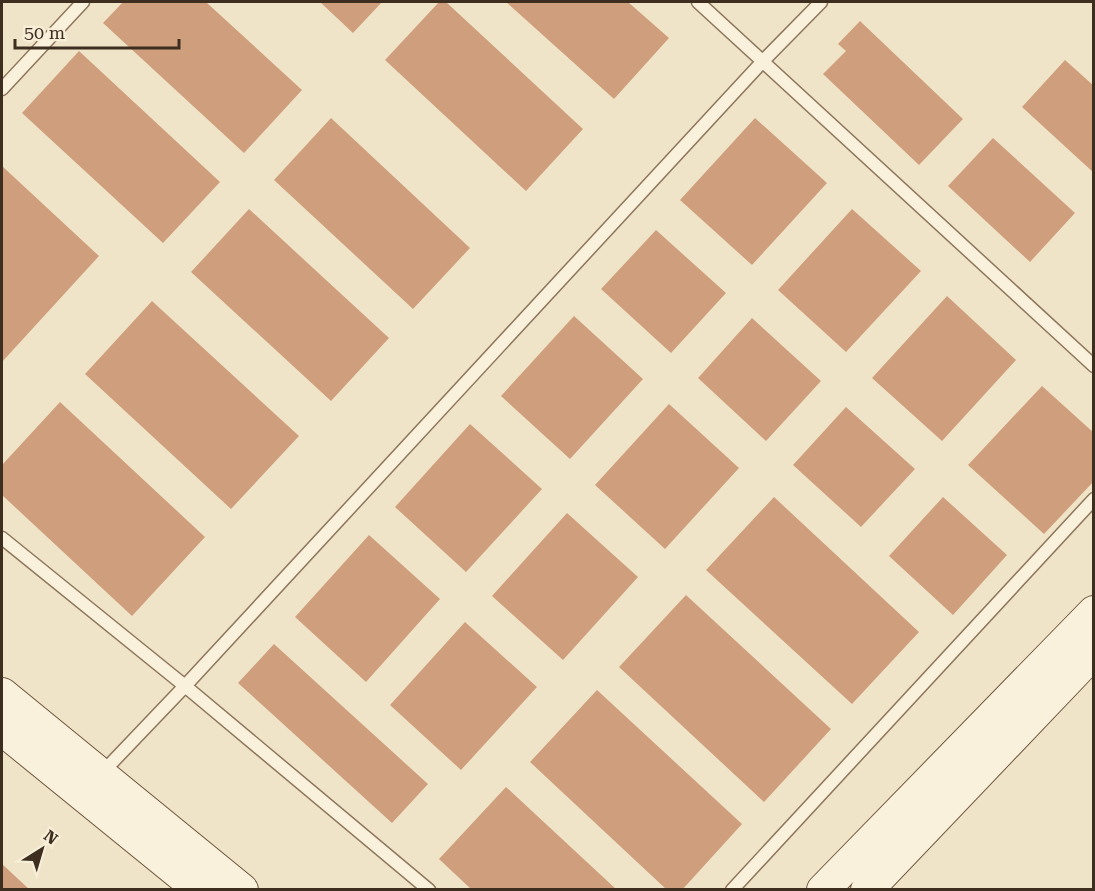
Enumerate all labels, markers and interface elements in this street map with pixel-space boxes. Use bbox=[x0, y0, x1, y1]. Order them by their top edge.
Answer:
scale bar bbox=[15, 12, 178, 50]
text: 50 m bbox=[24, 22, 65, 43]
north arrow bbox=[12, 819, 72, 879]
text: N bbox=[40, 826, 61, 849]

